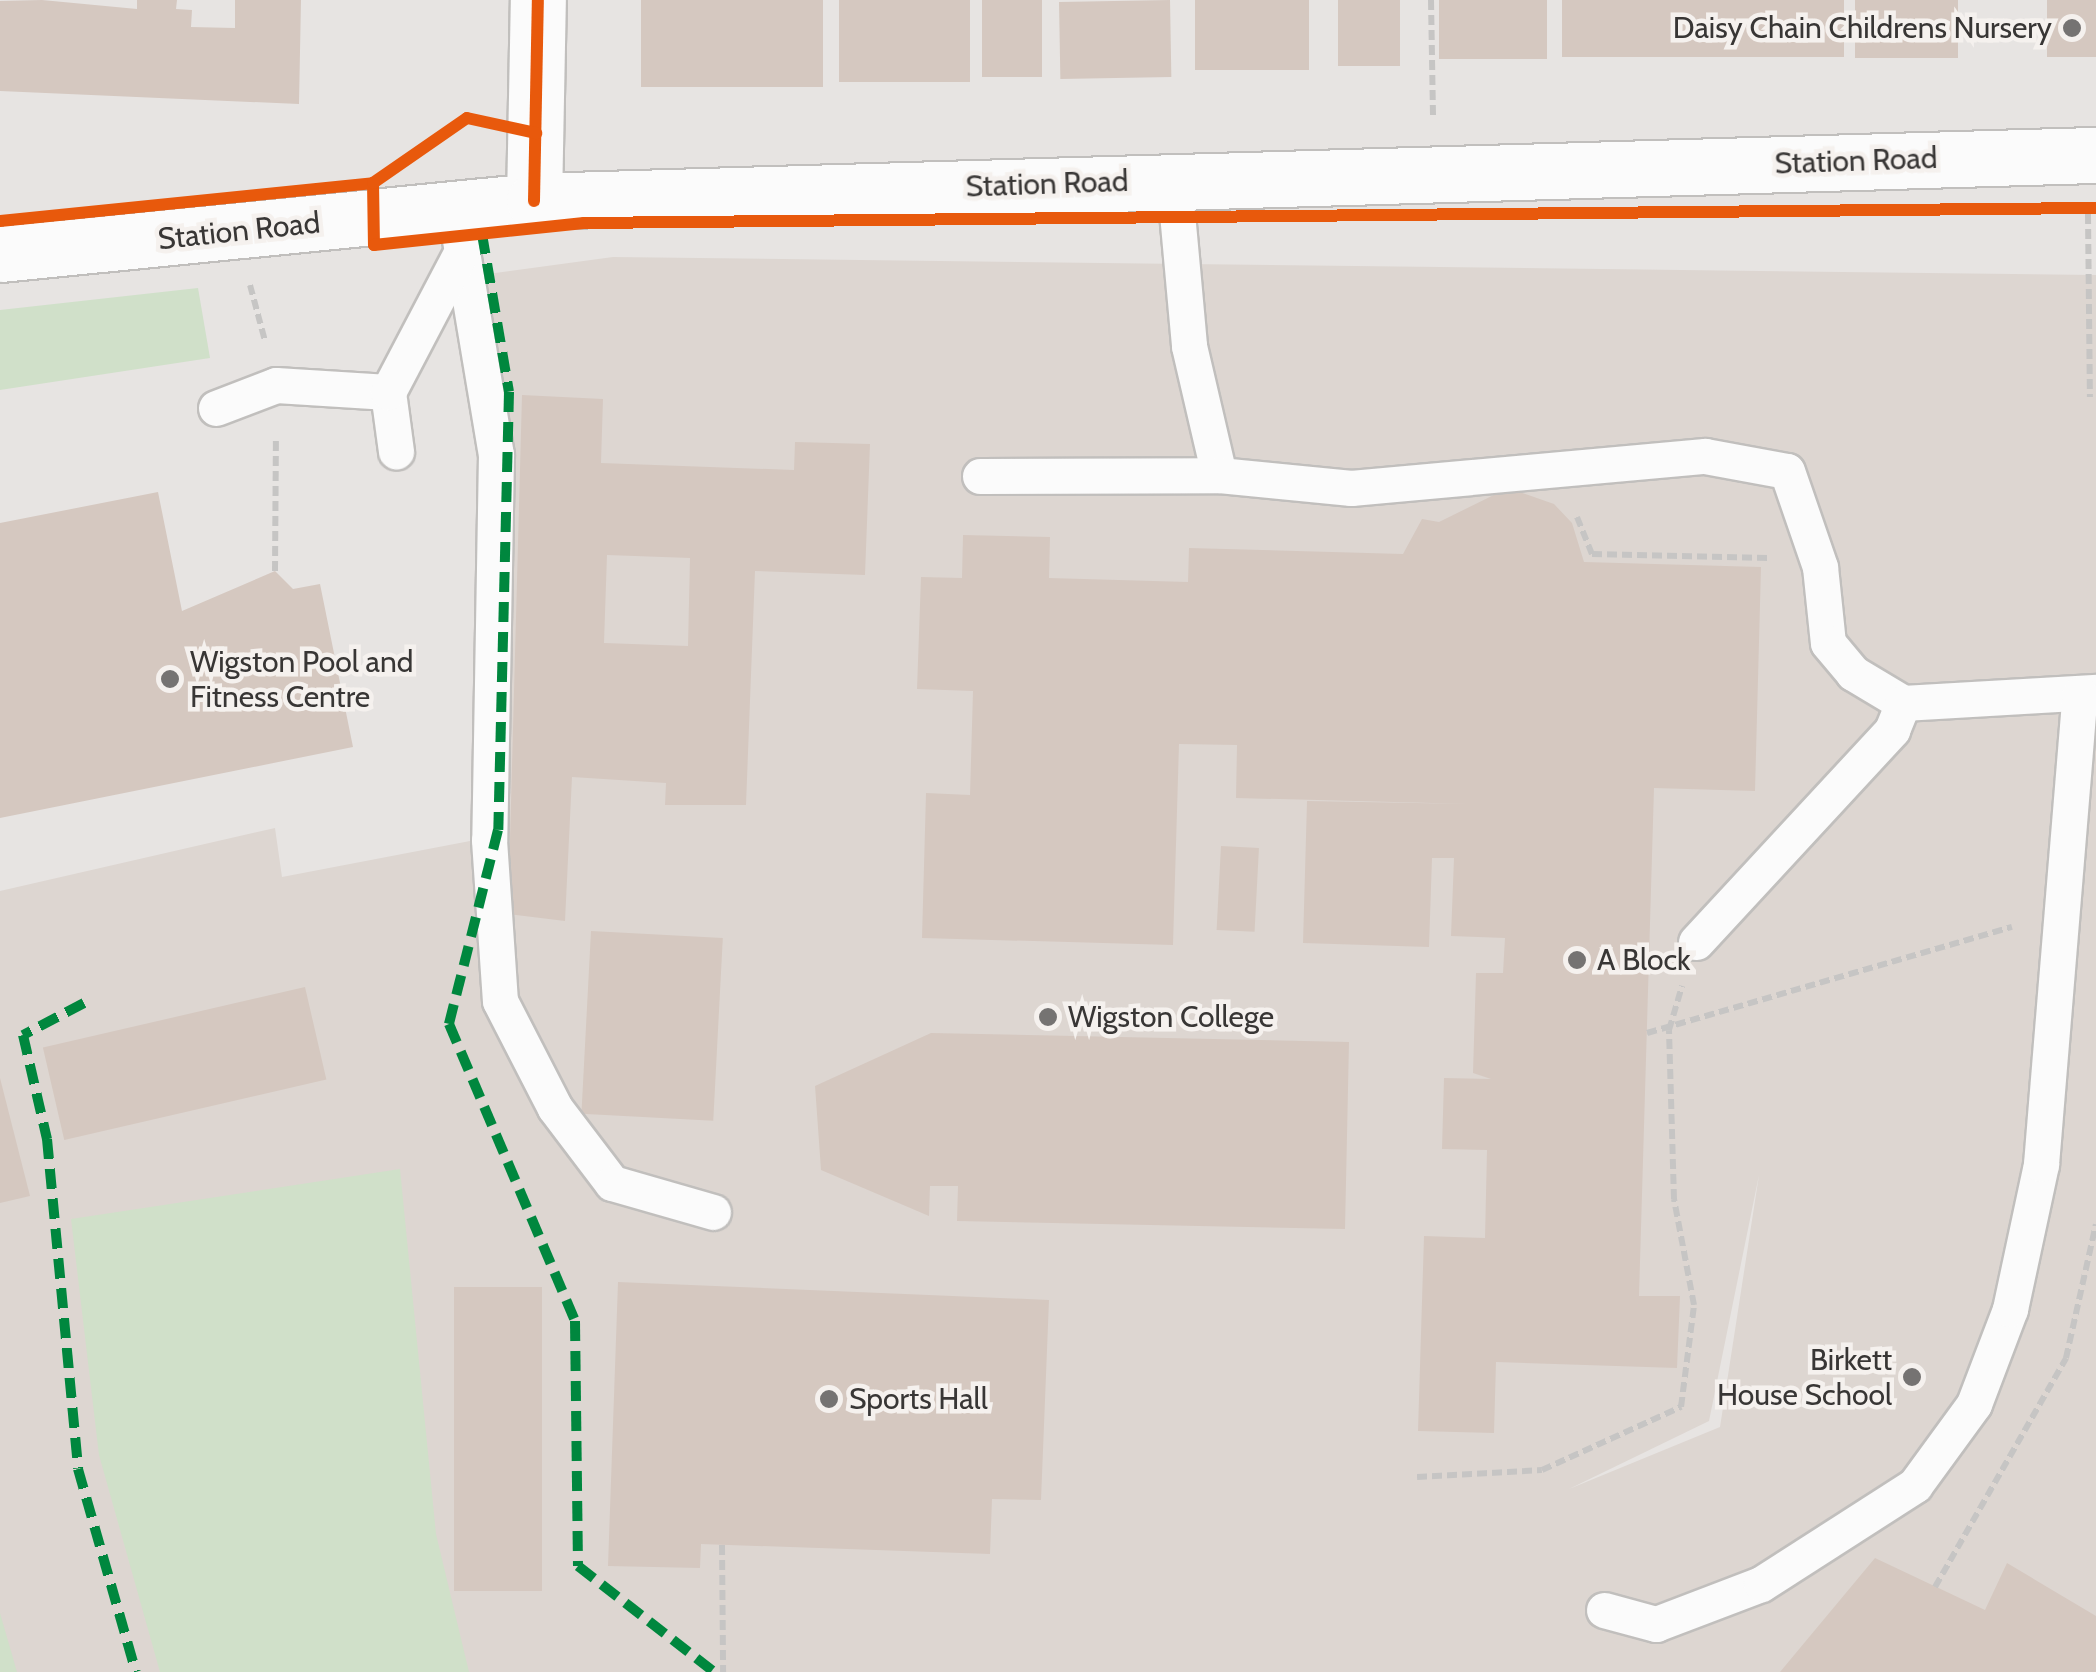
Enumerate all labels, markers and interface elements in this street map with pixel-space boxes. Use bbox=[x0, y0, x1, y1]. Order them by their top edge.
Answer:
place label: Daisy Chain Childrens Nursery bbox=[1673, 10, 2052, 46]
marker: Daisy Chain Childrens Nursery bbox=[2061, 17, 2083, 39]
street label: Station Road bbox=[1774, 140, 1938, 182]
street label: Station Road bbox=[965, 163, 1129, 205]
street label: Station Road bbox=[156, 205, 322, 257]
place label: Wigston Pool and Fitness Centre bbox=[190, 644, 413, 714]
marker: Wigston Pool and Fitness Centre bbox=[159, 668, 181, 690]
place label: A Block bbox=[1597, 942, 1690, 978]
marker: A Block bbox=[1566, 949, 1588, 971]
place label: Wigston College bbox=[1068, 999, 1274, 1035]
marker: Wigston College bbox=[1037, 1006, 1059, 1028]
place label: Birkett House School bbox=[1717, 1342, 1892, 1412]
marker: Birkett House School bbox=[1901, 1366, 1923, 1388]
place label: Sports Hall bbox=[849, 1381, 988, 1417]
marker: Sports Hall bbox=[818, 1388, 840, 1410]

